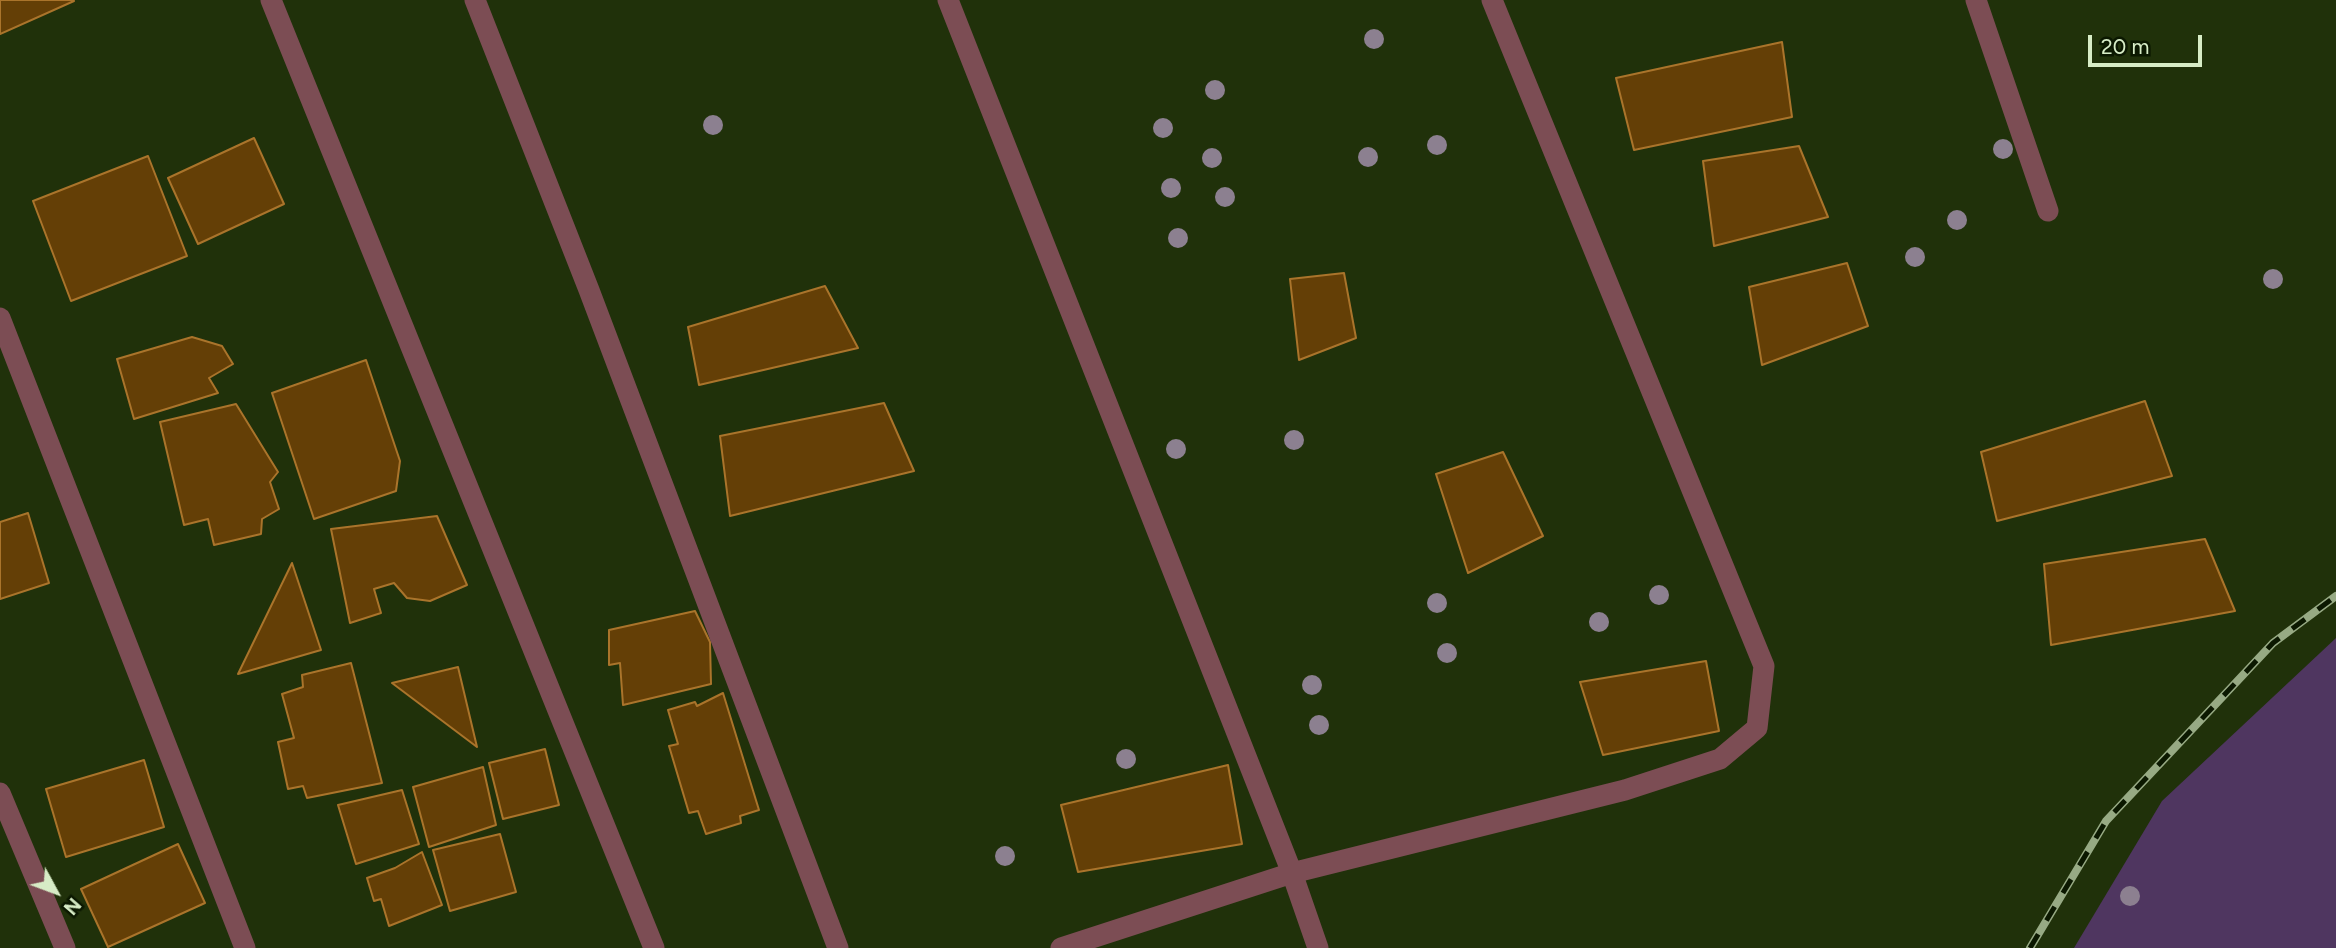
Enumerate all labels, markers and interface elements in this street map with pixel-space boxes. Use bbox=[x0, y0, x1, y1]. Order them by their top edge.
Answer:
scale bar bbox=[2091, 21, 2205, 65]
text: 20 m bbox=[2101, 34, 2149, 59]
north arrow bbox=[21, 857, 91, 927]
text: N bbox=[59, 893, 86, 919]

